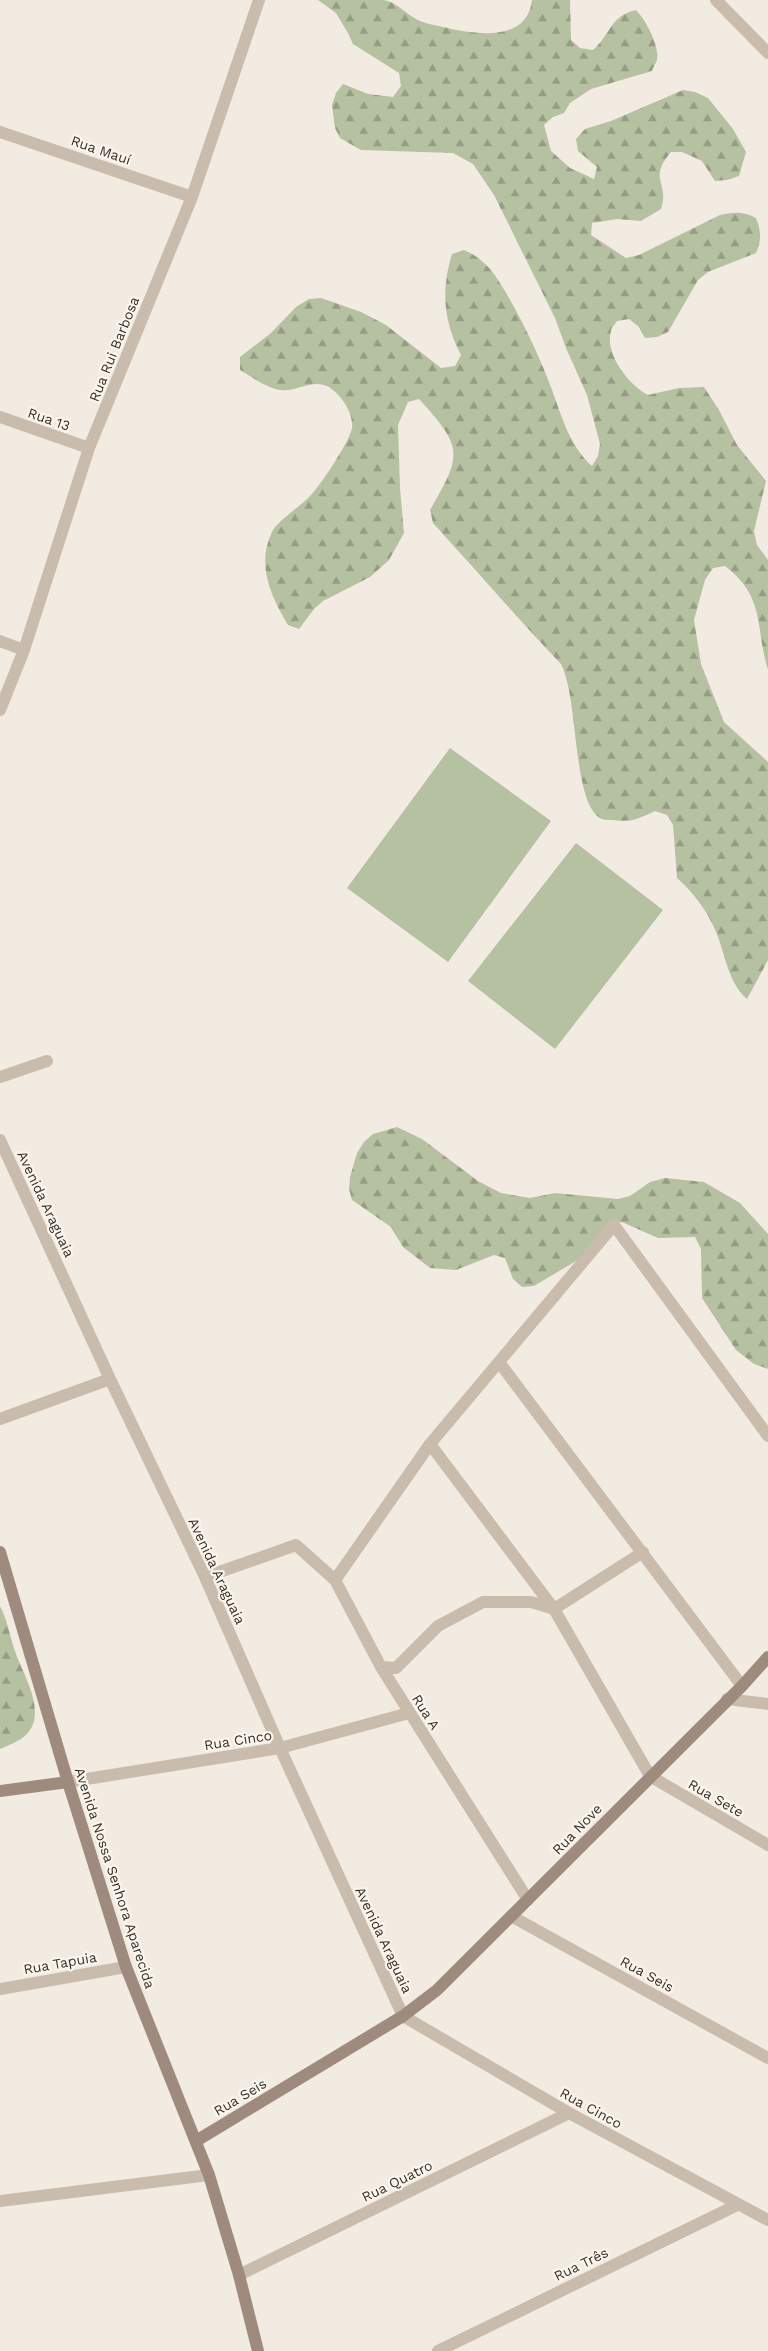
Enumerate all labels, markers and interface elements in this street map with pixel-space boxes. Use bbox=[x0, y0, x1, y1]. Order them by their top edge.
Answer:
street label: Rua Mauí bbox=[69, 132, 133, 168]
street label: Rua Rui Barbosa bbox=[86, 294, 142, 404]
street label: Rua 13 bbox=[26, 404, 72, 434]
street label: Avenida Araguaia bbox=[14, 1148, 78, 1260]
street label: Avenida Araguaia bbox=[185, 1515, 249, 1627]
street label: Rua A bbox=[409, 1691, 443, 1733]
street label: Rua Cinco bbox=[203, 1727, 273, 1753]
street label: Avenida Nossa Senhora Aparecida bbox=[72, 1766, 158, 1991]
street label: Rua Sete bbox=[686, 1776, 746, 1820]
street label: Rua Nove bbox=[549, 1800, 605, 1858]
street label: Avenida Araguaia bbox=[352, 1884, 416, 1996]
street label: Rua Tapuia bbox=[22, 1949, 98, 1977]
street label: Rua Seis bbox=[618, 1953, 676, 1995]
street label: Rua Seis bbox=[211, 2075, 269, 2119]
street label: Rua Cinco bbox=[557, 2084, 625, 2132]
street label: Rua Quatro bbox=[359, 2157, 435, 2205]
street label: Rua Três bbox=[551, 2244, 611, 2284]

